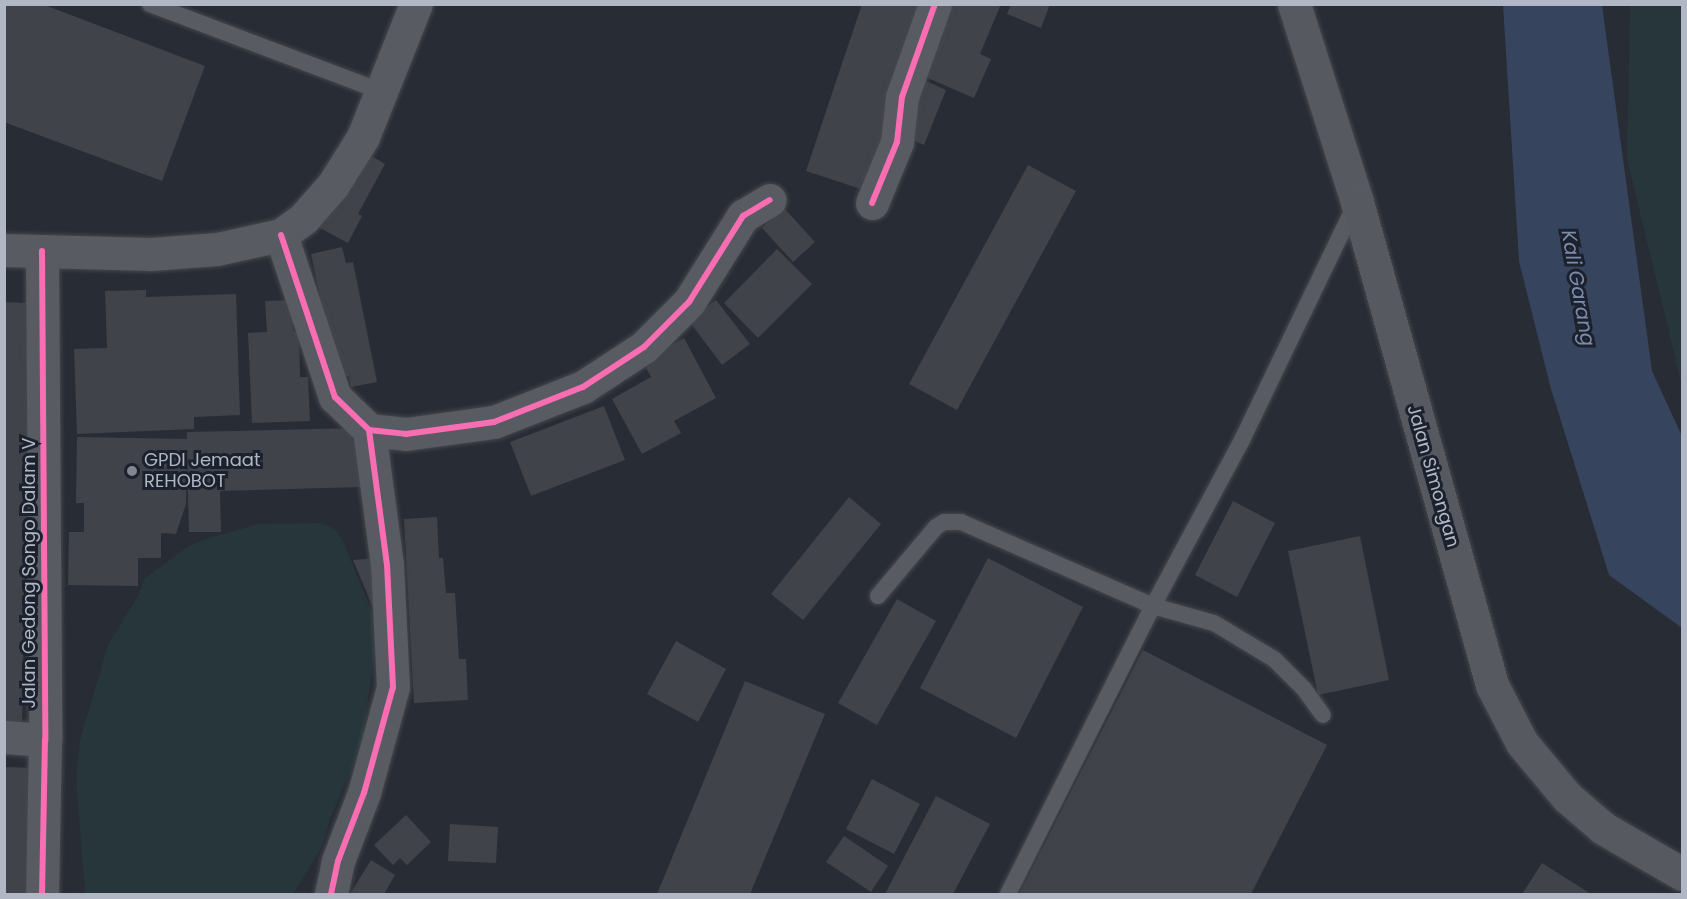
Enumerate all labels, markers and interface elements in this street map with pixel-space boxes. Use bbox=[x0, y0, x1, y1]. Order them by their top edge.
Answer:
water label: Kali Garang bbox=[1556, 228, 1600, 348]
street label: Jalan Simongan bbox=[1402, 402, 1464, 550]
street label: Jalan Gedong Songo Dalam V bbox=[18, 437, 40, 709]
place label: GPDI Jemaat REHOBOT bbox=[144, 450, 261, 492]
marker: GPDI Jemaat REHOBOT bbox=[125, 464, 139, 478]

